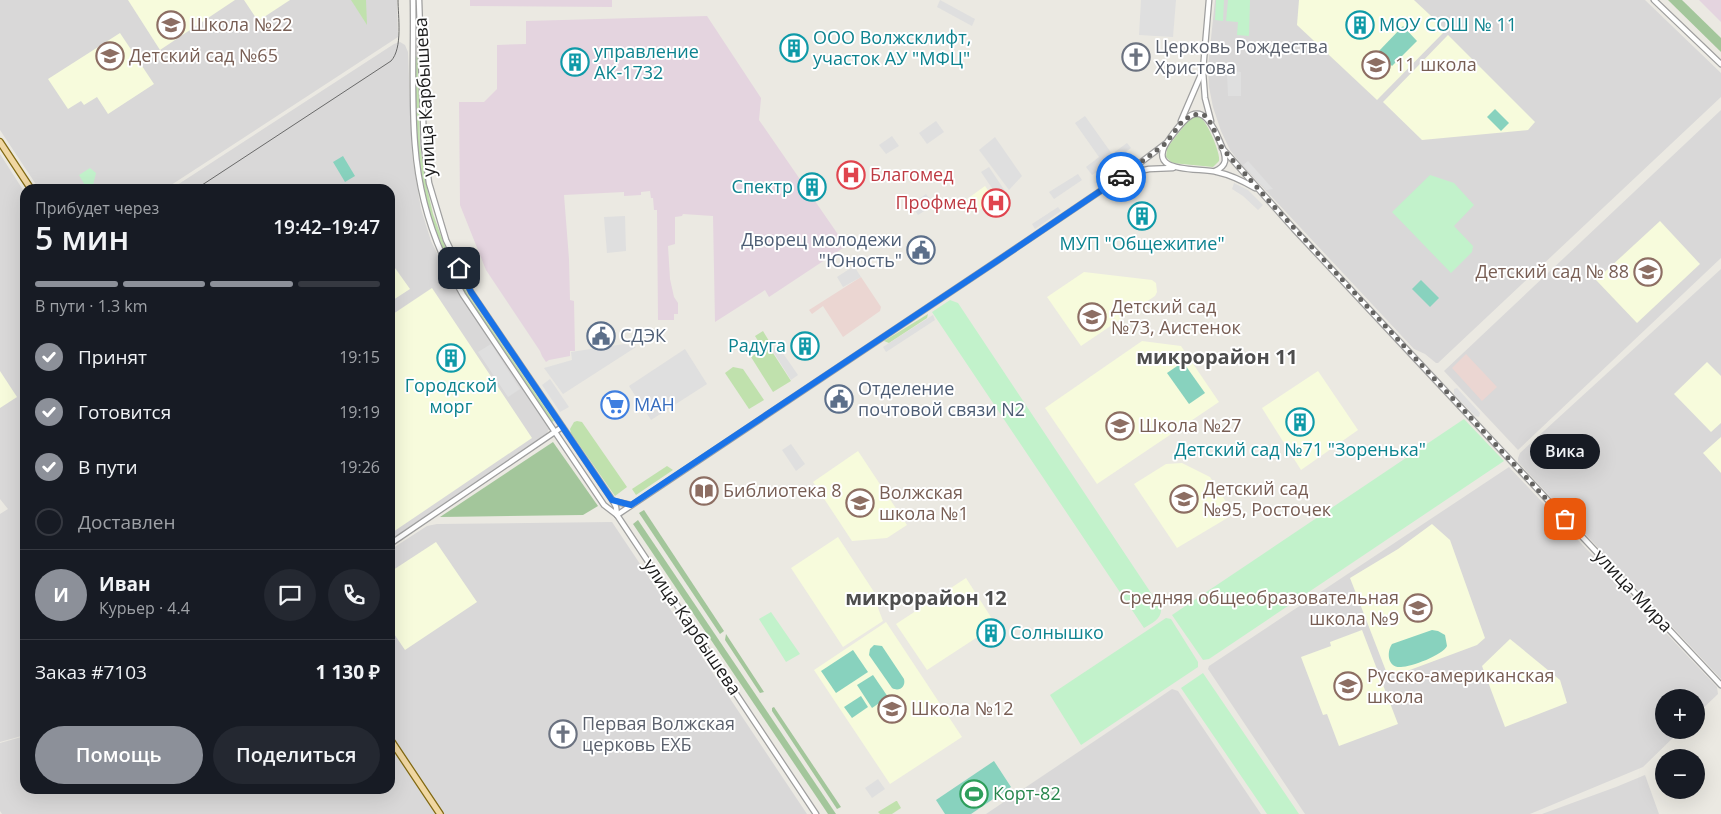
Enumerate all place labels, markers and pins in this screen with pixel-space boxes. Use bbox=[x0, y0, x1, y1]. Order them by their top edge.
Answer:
school or university icon: Школа №22 bbox=[156, 10, 186, 40]
building icon: МОУ СОШ № 11 bbox=[1345, 10, 1375, 40]
place label: Школа №22 bbox=[190, 12, 293, 36]
place label: МОУ СОШ № 11 bbox=[1379, 12, 1517, 36]
place label: ООО Волжсклифт, участок АУ "МФЦ" bbox=[813, 25, 971, 70]
building icon: ООО Волжсклифт, участок АУ "МФЦ" bbox=[779, 33, 809, 63]
place label: Церковь Рождества Христова bbox=[1155, 34, 1328, 79]
place label: управление AK-1732 bbox=[594, 39, 699, 84]
school or university icon: Детский сад №65 bbox=[95, 41, 125, 71]
church icon: Церковь Рождества Христова bbox=[1121, 42, 1151, 72]
place label: Детский сад №65 bbox=[129, 43, 278, 67]
building icon: управление AK-1732 bbox=[560, 47, 590, 77]
school or university icon: 11 школа bbox=[1361, 50, 1391, 80]
place label: 11 школа bbox=[1395, 52, 1477, 76]
hospital icon: Благомед bbox=[836, 160, 866, 190]
place label: Благомед bbox=[870, 162, 954, 186]
building icon: Спектр bbox=[797, 172, 827, 202]
place label: Спектр bbox=[732, 174, 793, 198]
hospital icon: Профмед bbox=[981, 188, 1011, 218]
place label: Профмед bbox=[896, 190, 977, 214]
building icon: МУП "Общежитие" bbox=[1127, 201, 1157, 231]
place label: Дворец молодежи "Юность" bbox=[741, 227, 902, 272]
place label: МУП "Общежитие" bbox=[1059, 231, 1225, 255]
public building icon: Дворец молодежи "Юность" bbox=[906, 235, 936, 265]
pin bbox=[438, 247, 480, 289]
school or university icon: Детский сад № 88 bbox=[1633, 257, 1663, 287]
place label: Детский сад № 88 bbox=[1475, 259, 1629, 283]
place label: Детский сад №73, Аистенок bbox=[1111, 294, 1241, 339]
school or university icon: Детский сад №73, Аистенок bbox=[1077, 302, 1107, 332]
public building icon: СДЭК bbox=[586, 321, 616, 351]
place label: СДЭК bbox=[620, 323, 666, 347]
building icon: Радуга bbox=[790, 331, 820, 361]
place label: Радуга bbox=[728, 333, 786, 357]
building icon: Городской морг bbox=[436, 343, 466, 373]
place label: Городской морг bbox=[405, 373, 497, 418]
place label: Отделение почтовой связи N2 bbox=[858, 376, 1025, 421]
public building icon: Отделение почтовой связи N2 bbox=[824, 384, 854, 414]
supermarket icon: МАН bbox=[600, 390, 630, 420]
place label: МАН bbox=[634, 392, 675, 416]
building icon: Детский сад №71 "Зоренька" bbox=[1285, 407, 1315, 437]
school or university icon: Школа №27 bbox=[1105, 411, 1135, 441]
place label: Школа №27 bbox=[1139, 413, 1242, 437]
callout: Вика bbox=[1530, 434, 1600, 469]
place label: Детский сад №71 "Зоренька" bbox=[1174, 437, 1426, 461]
library icon: Библиотека 8 bbox=[689, 476, 719, 506]
place label: Детский сад №95, Росточек bbox=[1203, 476, 1332, 521]
place label: Библиотека 8 bbox=[723, 478, 842, 502]
place label: Волжская школа №1 bbox=[879, 480, 969, 525]
school or university icon: Детский сад №95, Росточек bbox=[1169, 484, 1199, 514]
school or university icon: Волжская школа №1 bbox=[845, 488, 875, 518]
pin bbox=[1544, 498, 1586, 540]
place label: Средняя общеобразовательная школа №9 bbox=[1119, 585, 1399, 630]
school or university icon: Средняя общеобразовательная школа №9 bbox=[1403, 593, 1433, 623]
building icon: Солнышко bbox=[976, 618, 1006, 648]
place label: Солнышко bbox=[1010, 620, 1104, 644]
place label: Русско-американская школа bbox=[1367, 663, 1554, 708]
school or university icon: Русско-американская школа bbox=[1333, 671, 1363, 701]
school or university icon: Школа №12 bbox=[877, 694, 907, 724]
place label: Школа №12 bbox=[911, 696, 1014, 720]
place label: Первая Волжская церковь ЕХБ bbox=[582, 711, 735, 756]
church icon: Первая Волжская церковь ЕХБ bbox=[548, 719, 578, 749]
sports icon: Корт-82 bbox=[959, 779, 989, 809]
place label: Корт-82 bbox=[993, 781, 1061, 805]

